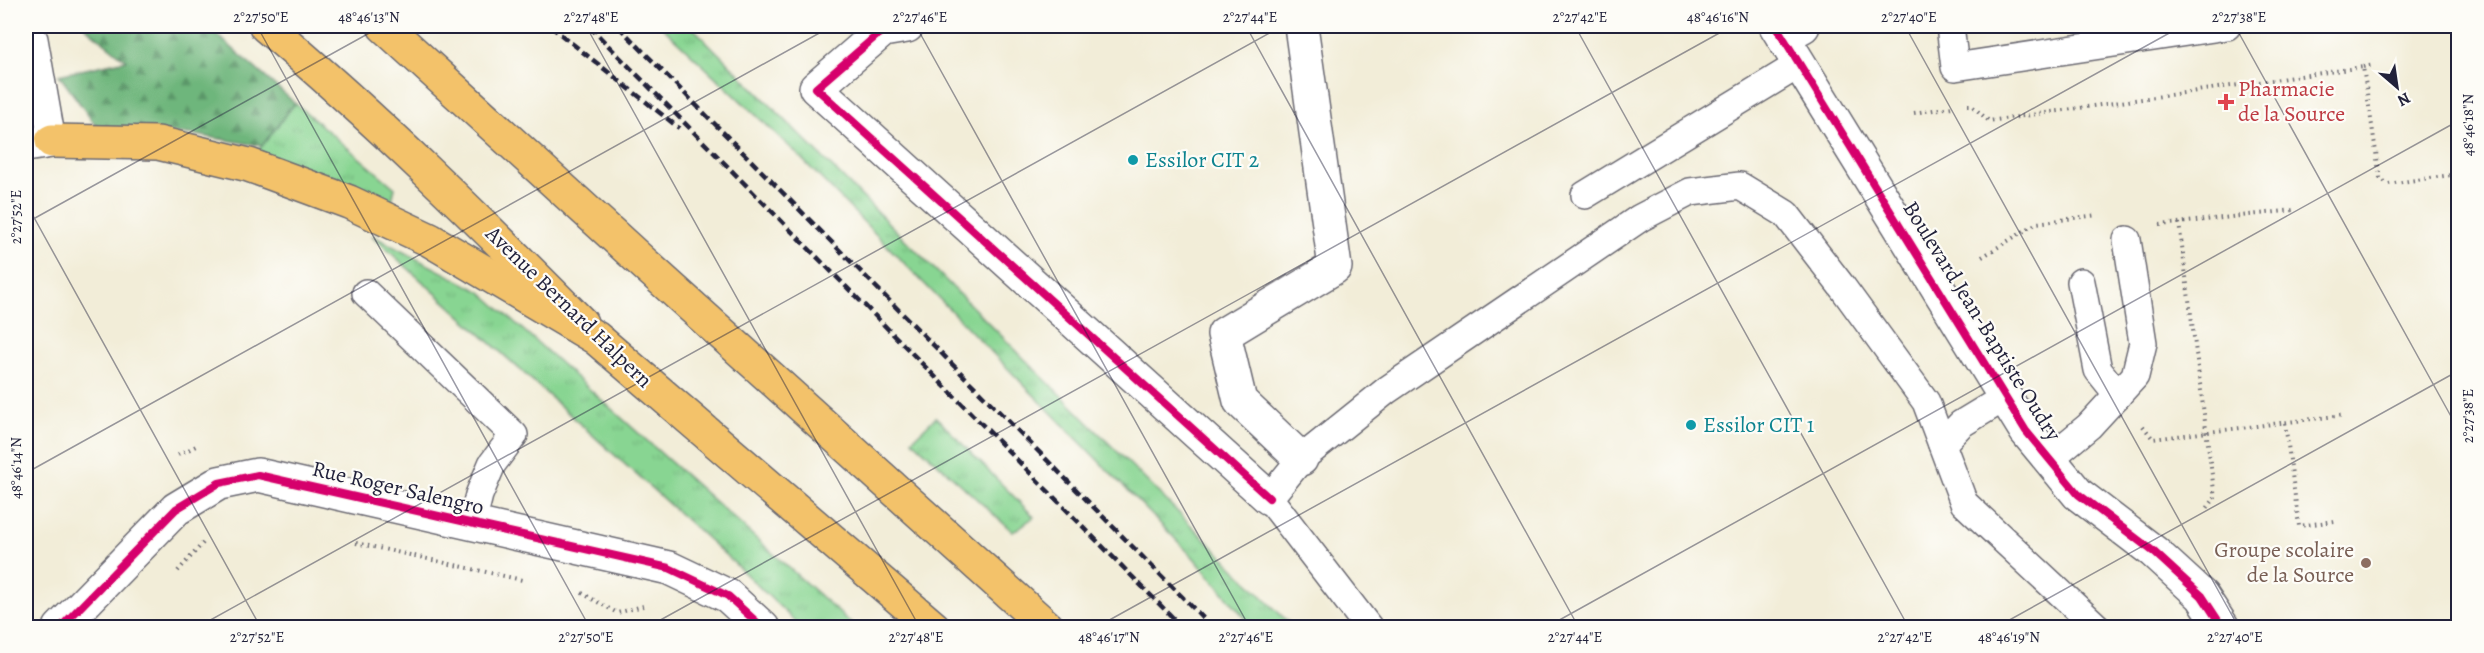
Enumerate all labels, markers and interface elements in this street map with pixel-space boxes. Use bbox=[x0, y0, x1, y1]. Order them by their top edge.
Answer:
text: 2°27'50"E bbox=[233, 7, 289, 27]
text: 48°46'13"N bbox=[338, 7, 400, 27]
text: 2°27'48"E bbox=[563, 7, 619, 27]
text: 2°27'46"E bbox=[893, 7, 947, 27]
text: 2°27'44"E bbox=[1223, 7, 1277, 27]
text: 2°27'42"E bbox=[1553, 7, 1607, 27]
text: 48°46'16"N bbox=[1687, 7, 1749, 27]
text: 2°27'40"E bbox=[1881, 7, 1937, 27]
text: 2°27'38"E bbox=[2212, 7, 2266, 27]
north arrow bbox=[2367, 57, 2427, 117]
place label: Pharmacie de la Source bbox=[2238, 74, 2345, 129]
text: N bbox=[2393, 87, 2414, 112]
text: 48°46'18"N bbox=[2458, 93, 2478, 156]
marker: Pharmacie de la Source bbox=[2219, 95, 2233, 109]
place label: Essilor CIT 2 bbox=[1145, 145, 1259, 175]
marker: Essilor CIT 2 bbox=[1126, 153, 1140, 167]
text: 2°27'52"E bbox=[6, 190, 26, 244]
street label: Boulevard Jean-Baptiste Oudry bbox=[1896, 195, 2068, 447]
street label: Avenue Bernard Halpern bbox=[478, 219, 659, 395]
text: 2°27'38"E bbox=[2458, 389, 2478, 443]
place label: Essilor CIT 1 bbox=[1703, 410, 1814, 440]
marker: Essilor CIT 1 bbox=[1684, 418, 1698, 432]
text: 48°46'14"N bbox=[6, 437, 26, 499]
street label: Rue Roger Salengro bbox=[309, 454, 487, 522]
place label: Groupe scolaire de la Source bbox=[2214, 535, 2354, 590]
marker: Groupe scolaire de la Source bbox=[2359, 556, 2373, 570]
text: 2°27'52"E bbox=[230, 627, 284, 647]
text: 2°27'50"E bbox=[558, 627, 614, 647]
text: 2°27'48"E bbox=[888, 627, 944, 647]
text: 48°46'17"N bbox=[1078, 627, 1140, 647]
text: 2°27'46"E bbox=[1219, 627, 1273, 647]
text: 2°27'44"E bbox=[1548, 627, 1602, 647]
text: 2°27'42"E bbox=[1878, 627, 1932, 647]
text: 48°46'19"N bbox=[1978, 627, 2040, 647]
text: 2°27'40"E bbox=[2207, 627, 2263, 647]

